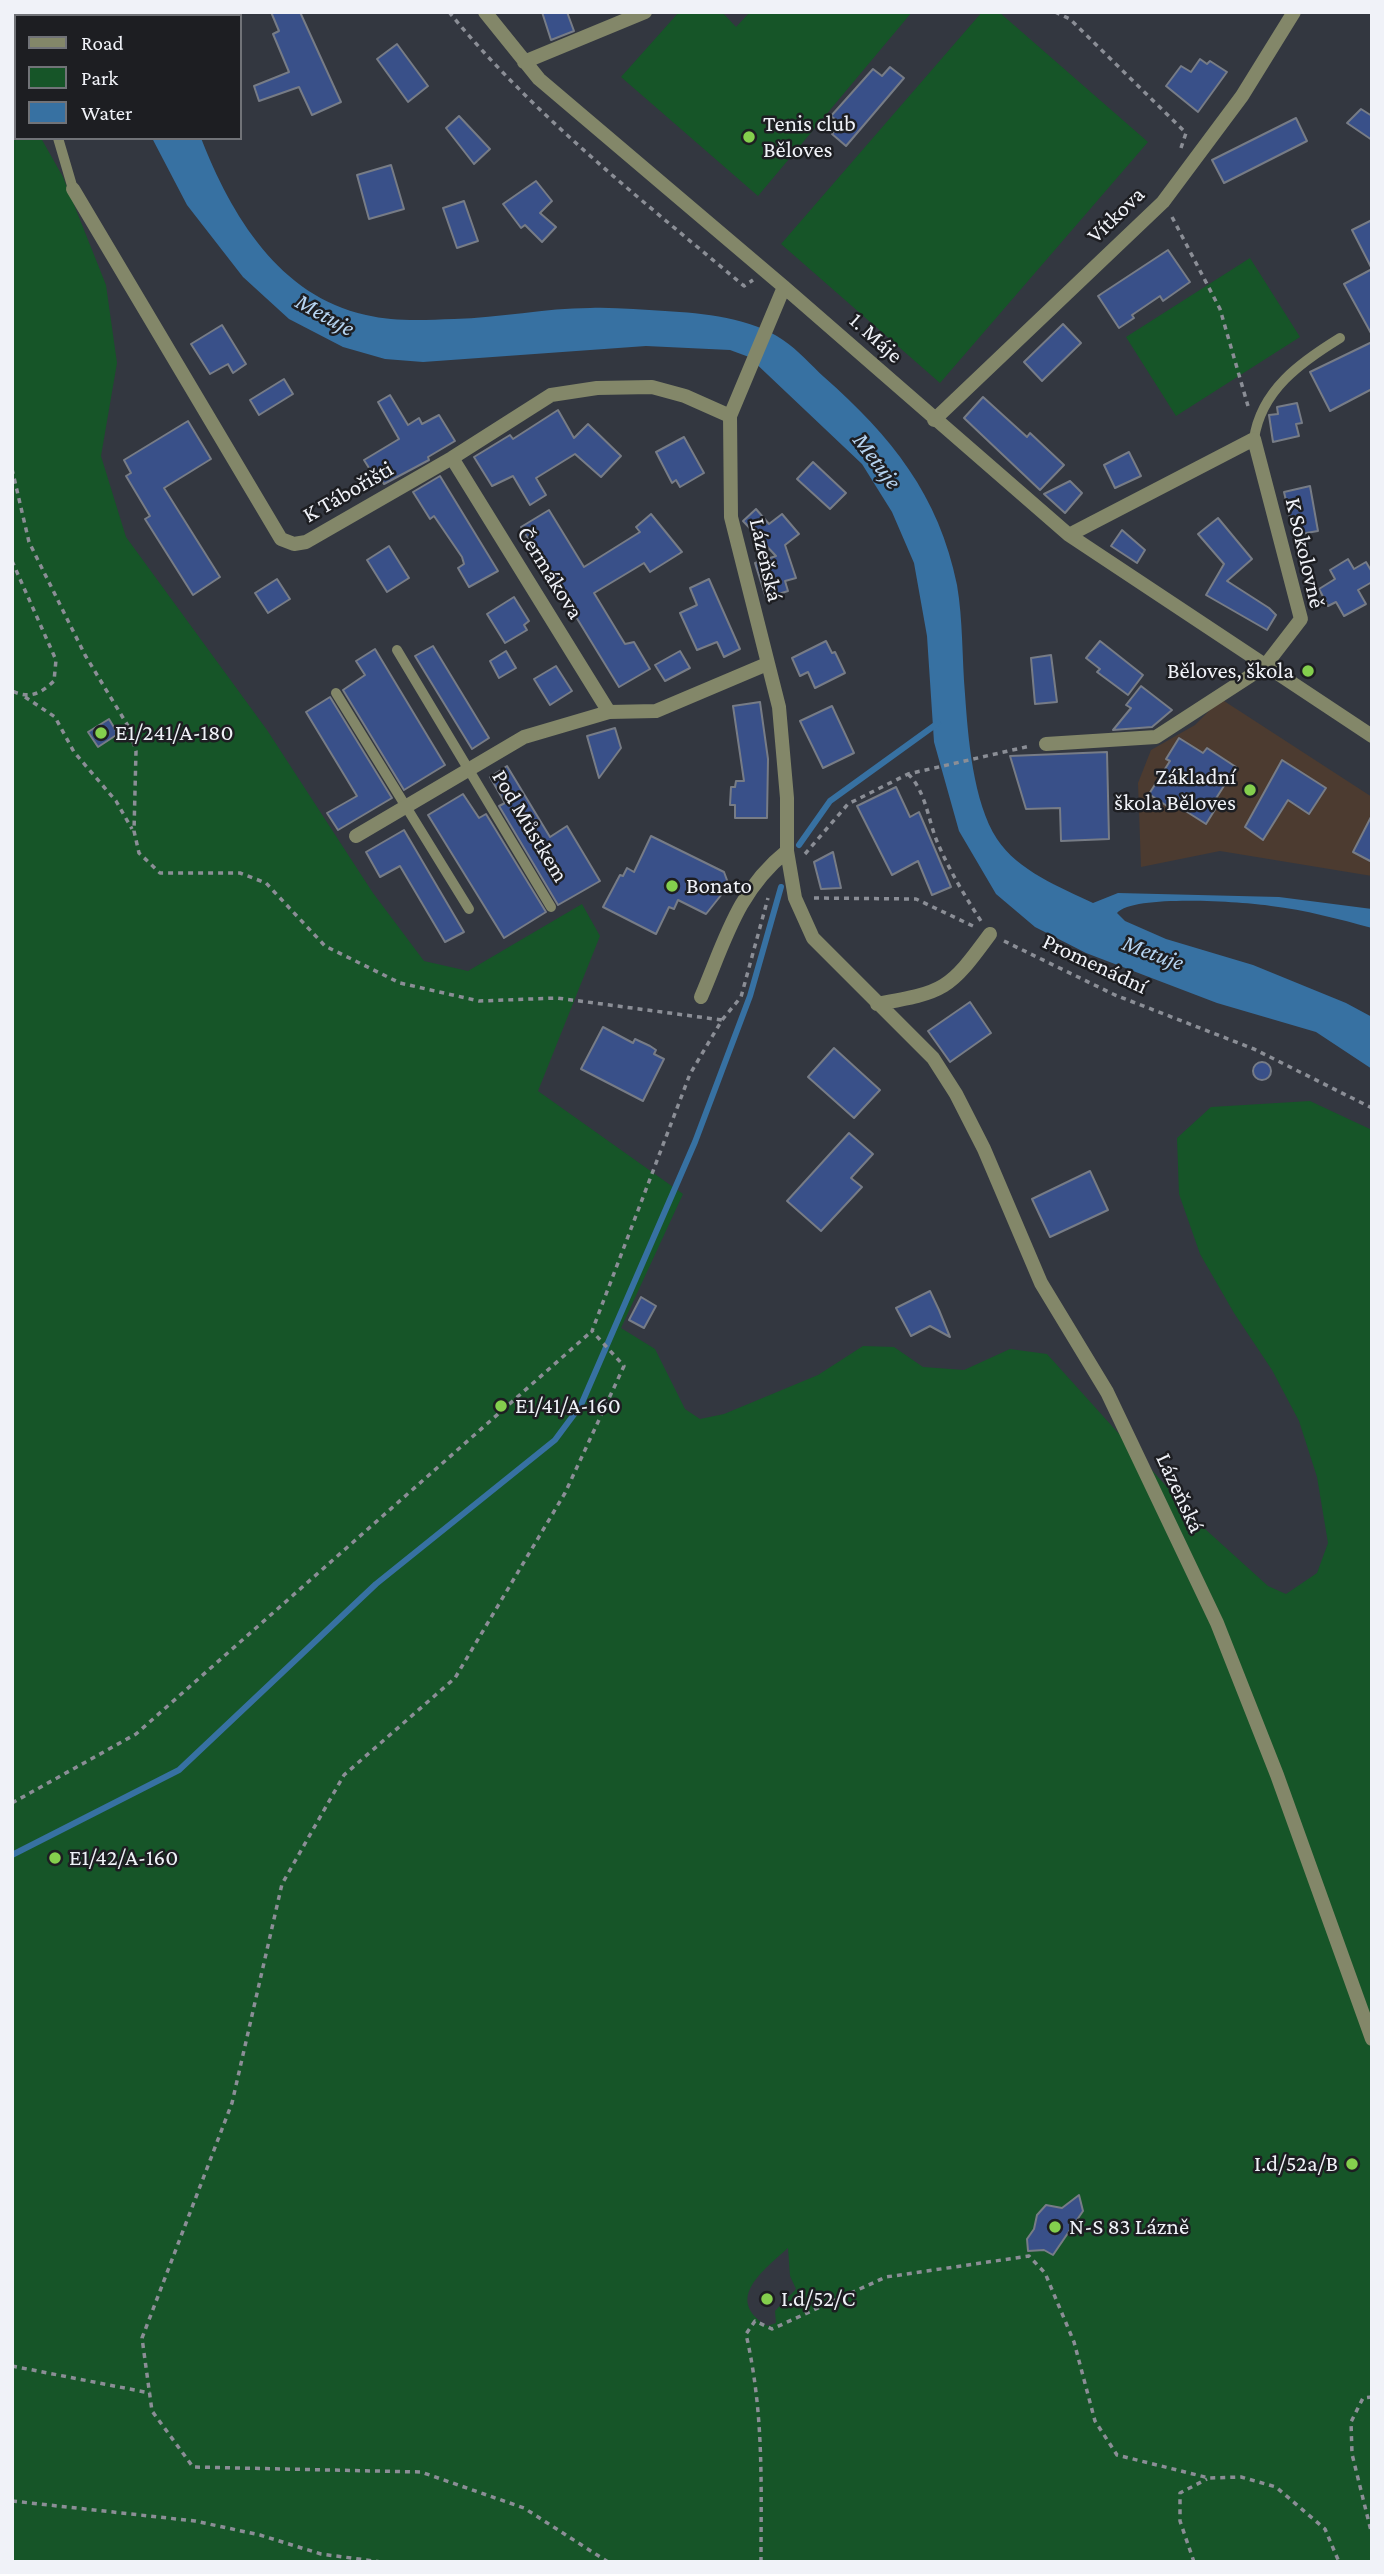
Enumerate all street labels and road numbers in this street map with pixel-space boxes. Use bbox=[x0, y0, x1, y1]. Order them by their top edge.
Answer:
street label: Vítkova bbox=[1081, 181, 1151, 249]
street label: 1. Máje bbox=[843, 307, 909, 369]
street label: K Tábořišti bbox=[298, 455, 398, 529]
street label: K Sokolovně bbox=[1279, 495, 1331, 611]
street label: Lázeňská bbox=[743, 516, 789, 604]
street label: Čermákova bbox=[511, 522, 589, 624]
street label: Pod Můstkem bbox=[486, 765, 574, 887]
street label: Promenádní bbox=[1038, 928, 1152, 1000]
street label: Lázeňská bbox=[1150, 1449, 1210, 1537]

